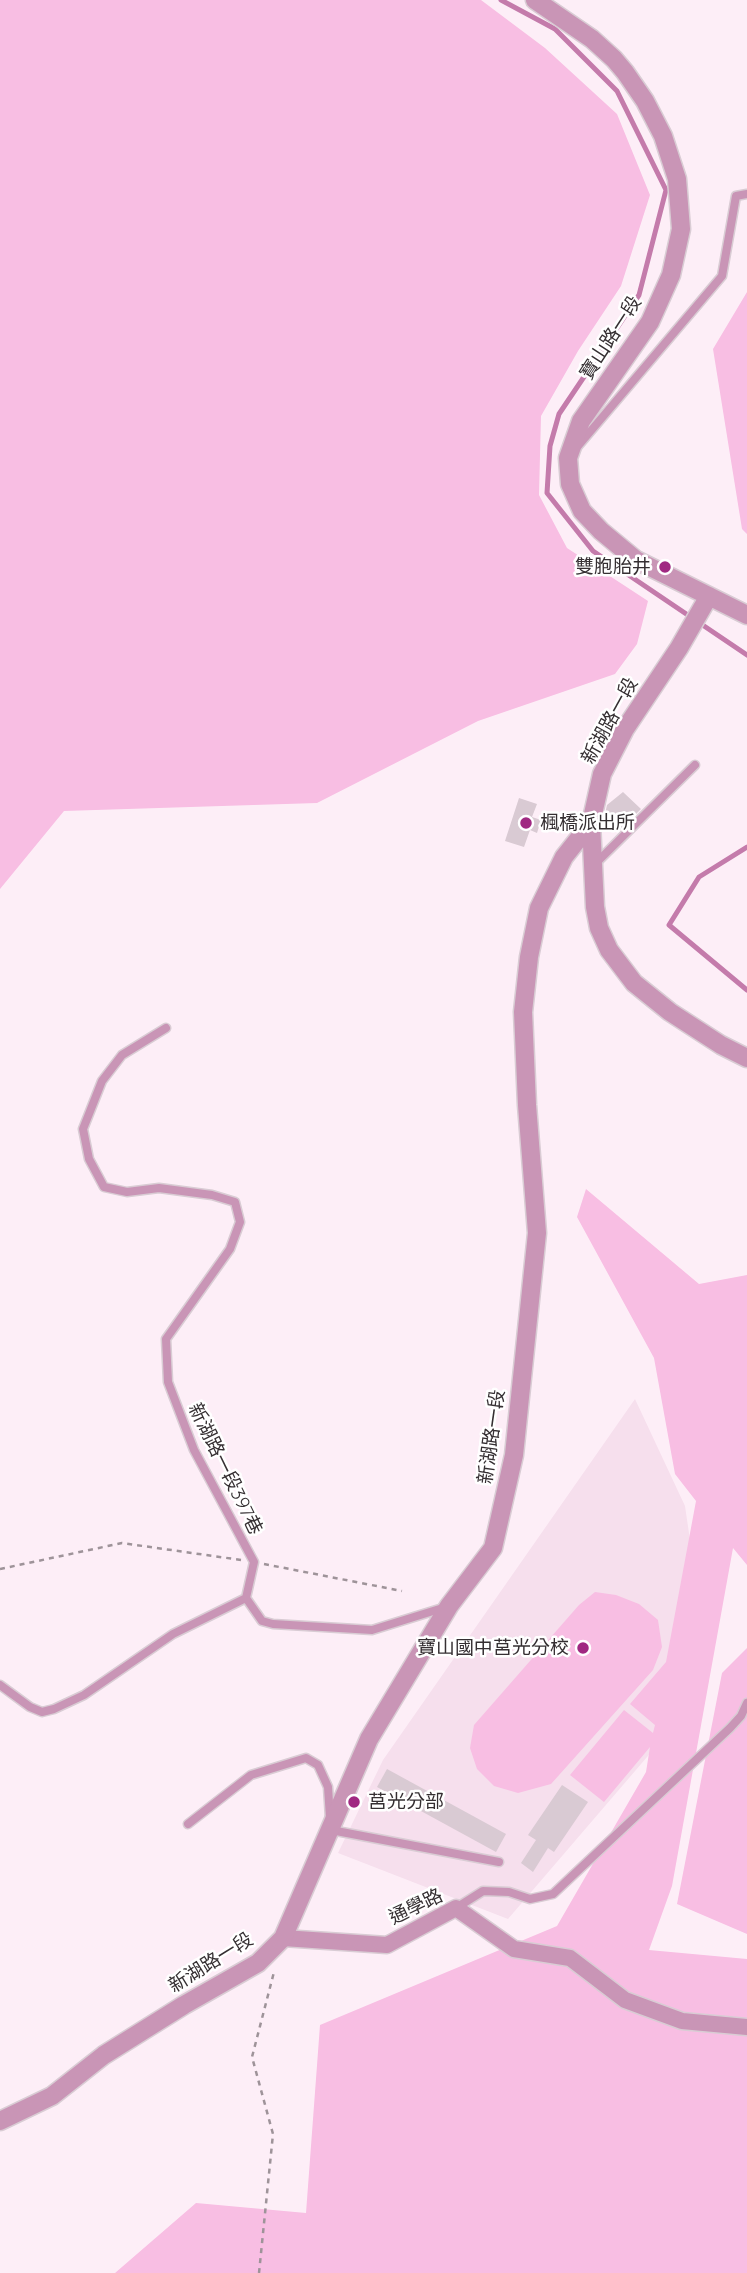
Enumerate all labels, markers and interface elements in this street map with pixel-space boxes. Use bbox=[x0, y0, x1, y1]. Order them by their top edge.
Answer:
street label: 寶山路一段 bbox=[576, 292, 646, 384]
place label: 雙胞胎井 bbox=[575, 556, 651, 578]
marker: 雙胞胎井 bbox=[657, 559, 673, 575]
street label: 新湖路一段 bbox=[577, 674, 643, 768]
place label: 楓橋派出所 bbox=[540, 812, 635, 834]
marker: 楓橋派出所 bbox=[518, 815, 534, 831]
street label: 新湖路一段 bbox=[474, 1388, 510, 1486]
street label: 新湖路一段397巷 bbox=[183, 1399, 267, 1539]
place label: 寶山國中莒光分校 bbox=[417, 1637, 569, 1659]
marker: 寶山國中莒光分校 bbox=[575, 1640, 591, 1656]
place label: 莒光分部 bbox=[368, 1791, 444, 1813]
marker: 莒光分部 bbox=[346, 1794, 362, 1810]
street label: 通學路 bbox=[385, 1884, 447, 1930]
street label: 新湖路一段 bbox=[165, 1928, 257, 1998]

